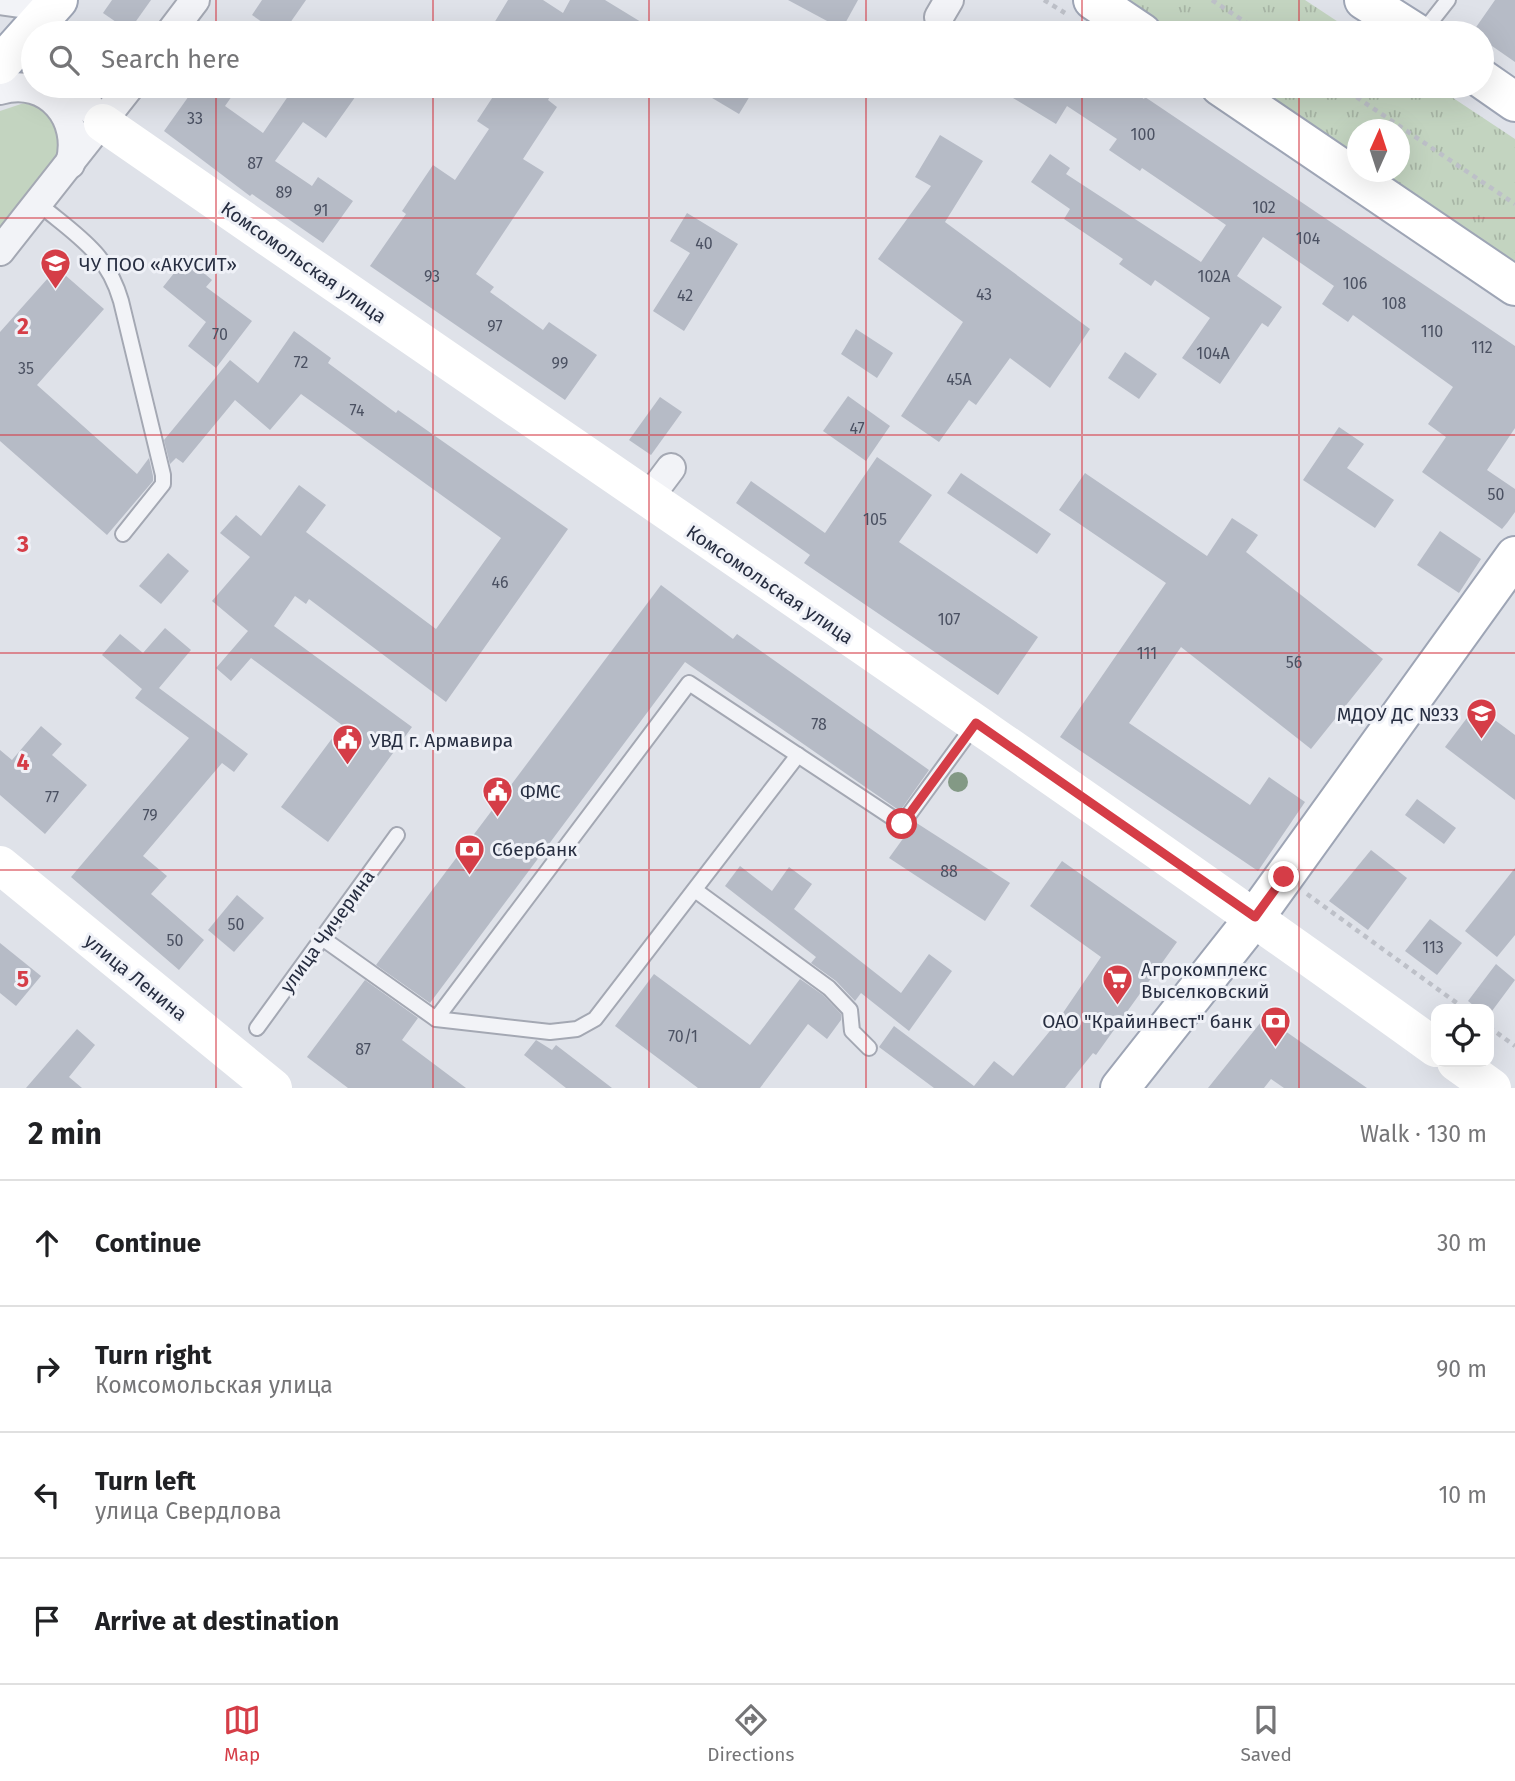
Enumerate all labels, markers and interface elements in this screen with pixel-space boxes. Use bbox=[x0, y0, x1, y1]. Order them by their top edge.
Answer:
search box bbox=[21, 21, 1494, 98]
icon: search bbox=[45, 41, 83, 79]
text: Search here bbox=[101, 44, 240, 75]
house number: 33 bbox=[187, 109, 203, 128]
north arrow bbox=[1347, 119, 1410, 182]
house number: 100 bbox=[1131, 125, 1155, 144]
house number: 87 bbox=[247, 154, 263, 173]
house number: 89 bbox=[276, 183, 292, 202]
street label: Комсомольская улица bbox=[217, 197, 391, 328]
house number: 102 bbox=[1252, 198, 1276, 217]
house number: 91 bbox=[313, 201, 329, 220]
house number: 104 bbox=[1296, 229, 1321, 248]
house number: 40 bbox=[695, 234, 713, 253]
school or university icon: ЧУ ПОО «АКУСИТ» bbox=[39, 247, 73, 291]
place label: ЧУ ПОО «АКУСИТ» bbox=[79, 253, 237, 276]
house number: 93 bbox=[424, 267, 440, 286]
house number: 102А bbox=[1198, 267, 1231, 286]
house number: 106 bbox=[1343, 274, 1367, 293]
house number: 43 bbox=[976, 285, 992, 304]
house number: 42 bbox=[677, 286, 693, 305]
house number: 108 bbox=[1382, 294, 1407, 313]
text: 2 bbox=[17, 312, 29, 340]
house number: 97 bbox=[487, 317, 503, 336]
house number: 110 bbox=[1421, 322, 1443, 341]
house number: 70 bbox=[212, 325, 228, 344]
house number: 112 bbox=[1471, 338, 1493, 357]
house number: 104А bbox=[1196, 344, 1231, 363]
house number: 72 bbox=[294, 353, 308, 372]
house number: 99 bbox=[552, 354, 568, 373]
house number: 35 bbox=[18, 359, 34, 378]
house number: 45А bbox=[946, 370, 973, 389]
house number: 74 bbox=[350, 401, 365, 420]
house number: 47 bbox=[849, 419, 865, 438]
house number: 50 bbox=[1488, 485, 1505, 504]
house number: 105 bbox=[863, 510, 887, 529]
street label: Комсомольская улица bbox=[682, 520, 858, 649]
text: 3 bbox=[16, 530, 29, 558]
house number: 46 bbox=[491, 573, 509, 592]
house number: 107 bbox=[938, 610, 960, 629]
house number: 111 bbox=[1137, 644, 1157, 663]
house number: 56 bbox=[1286, 653, 1302, 672]
school or university icon: МДОУ ДС №33 bbox=[1465, 697, 1499, 741]
place label: МДОУ ДС №33 bbox=[1337, 703, 1459, 726]
house number: 78 bbox=[811, 715, 827, 734]
public building icon: УВД г. Армавира bbox=[330, 723, 364, 767]
place label: УВД г. Армавира bbox=[370, 729, 513, 752]
text: 4 bbox=[17, 748, 30, 776]
public building icon: ФМС bbox=[480, 774, 514, 818]
place label: ФМС bbox=[520, 780, 561, 803]
house number: 77 bbox=[45, 788, 59, 807]
house number: 79 bbox=[142, 806, 158, 825]
route start bbox=[886, 808, 917, 839]
bank icon: Сбербанк bbox=[452, 832, 486, 876]
place label: Сбербанк bbox=[492, 838, 577, 861]
route end bbox=[1268, 861, 1299, 892]
house number: 88 bbox=[940, 862, 958, 881]
street label: улица Чичерина bbox=[275, 865, 380, 997]
house number: 50 bbox=[228, 915, 245, 934]
street label: улица Ленина bbox=[80, 929, 192, 1026]
house number: 50 bbox=[167, 931, 184, 950]
house number: 113 bbox=[1422, 938, 1444, 957]
place label: Агрокомплекс Выселковский bbox=[1141, 958, 1269, 1003]
supermarket icon: Агрокомплекс Выселковский bbox=[1101, 963, 1135, 1007]
text: 5 bbox=[17, 965, 29, 993]
bank icon: ОАО "Крайинвест" банк bbox=[1258, 1004, 1292, 1048]
map controls bbox=[1431, 1004, 1494, 1067]
button: locate bbox=[1431, 1004, 1494, 1067]
place label: ОАО "Крайинвест" банк bbox=[1042, 1010, 1252, 1033]
house number: 70/1 bbox=[668, 1027, 698, 1046]
house number: 87 bbox=[355, 1040, 371, 1059]
text: 2 min bbox=[28, 1116, 102, 1152]
text: Walk · 130 m bbox=[1360, 1120, 1487, 1148]
icon: ahead bbox=[28, 1224, 66, 1262]
text: Continue bbox=[95, 1228, 201, 1259]
text: 30 m bbox=[1437, 1229, 1487, 1257]
text: Turn right bbox=[95, 1340, 212, 1371]
icon: right bbox=[28, 1350, 66, 1388]
text: 90 m bbox=[1436, 1355, 1487, 1383]
text: Комсомольская улица bbox=[95, 1371, 333, 1399]
text: Turn left bbox=[95, 1466, 196, 1497]
icon: left bbox=[28, 1476, 66, 1514]
text: 10 m bbox=[1438, 1481, 1487, 1509]
text: улица Свердлова bbox=[95, 1497, 281, 1525]
icon: arrive bbox=[28, 1602, 66, 1640]
text: Arrive at destination bbox=[95, 1606, 339, 1637]
tab: Map bbox=[223, 1701, 261, 1766]
tab: Directions bbox=[707, 1701, 794, 1766]
tab: Saved bbox=[1241, 1701, 1292, 1766]

